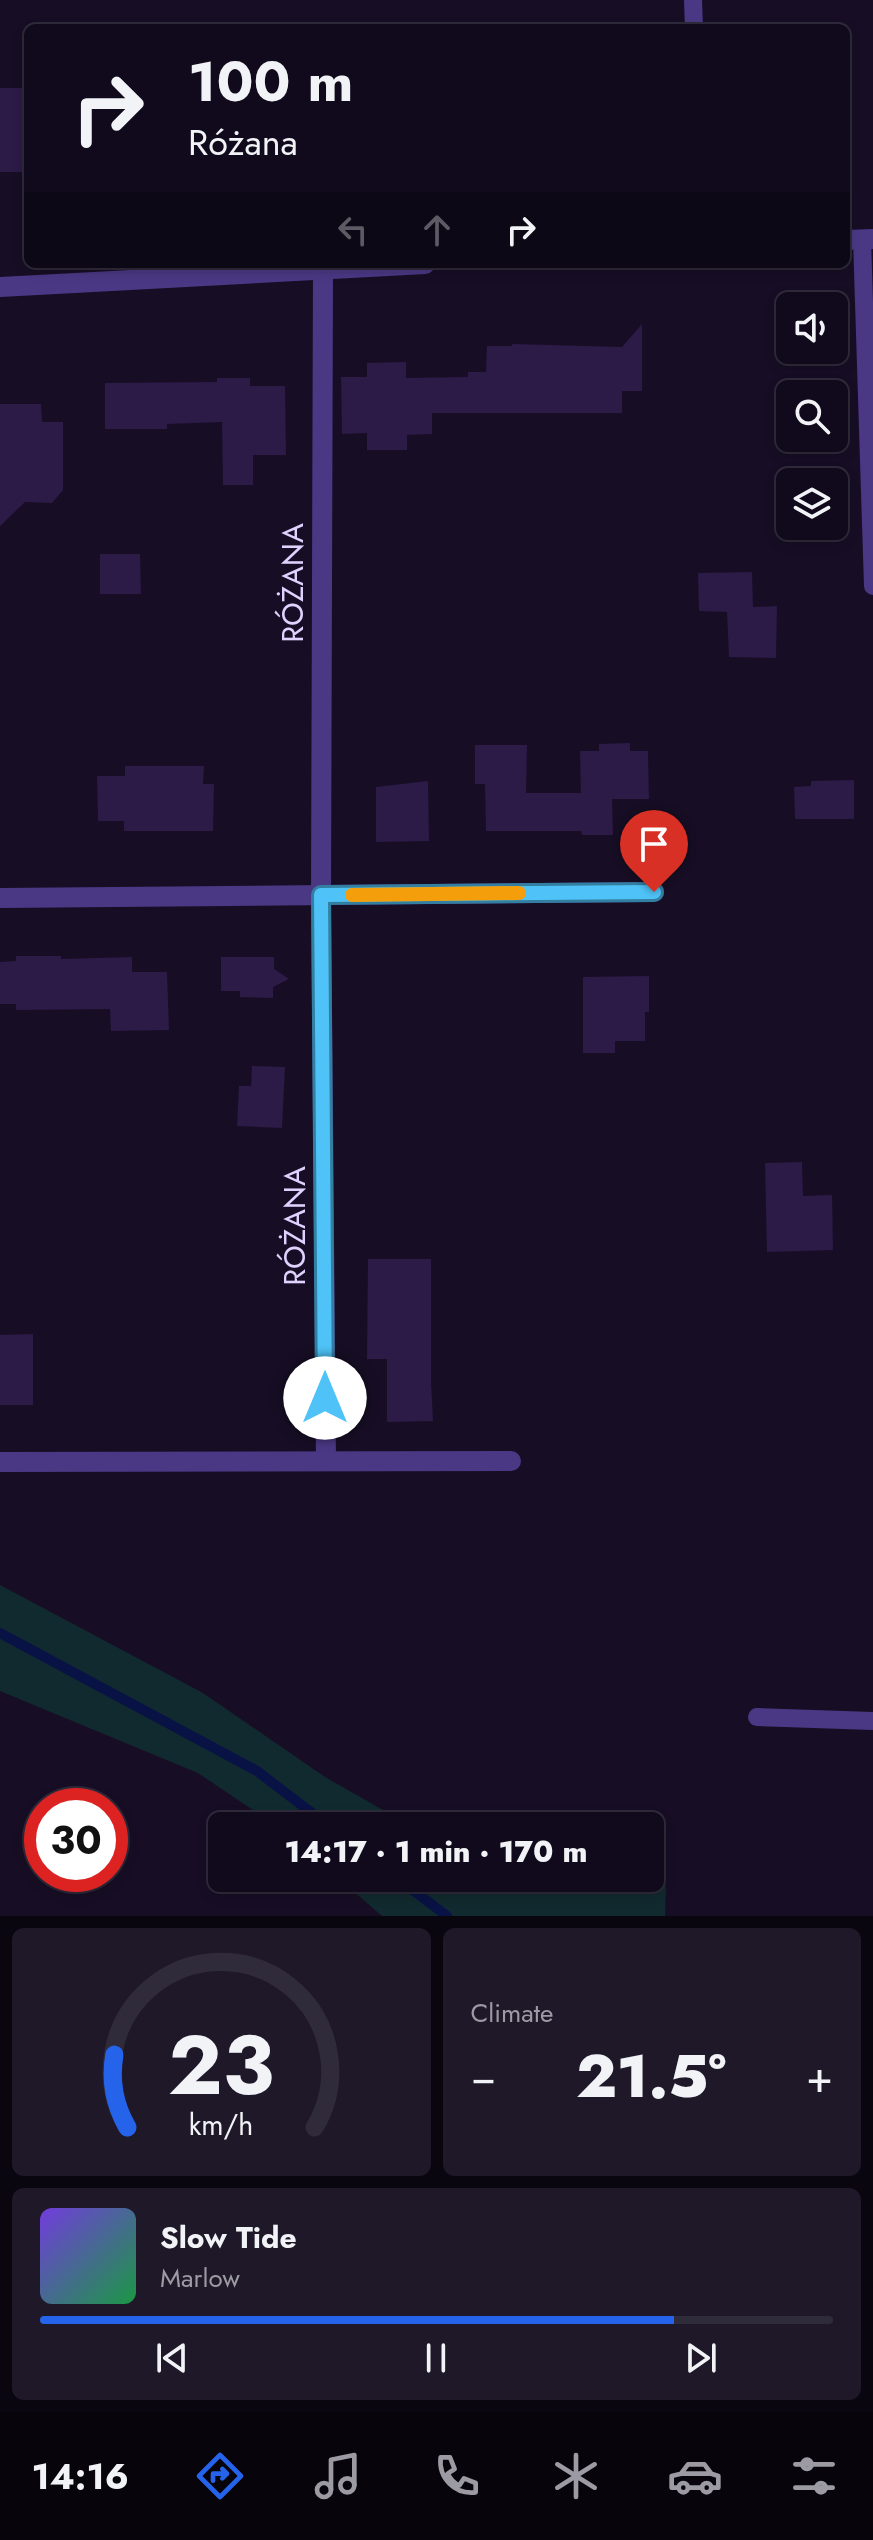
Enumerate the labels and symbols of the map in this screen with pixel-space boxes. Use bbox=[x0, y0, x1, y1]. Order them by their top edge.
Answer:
street label: RÓŻANA bbox=[271, 523, 314, 643]
pin bbox=[620, 810, 688, 892]
street label: RÓŻANA bbox=[273, 1166, 316, 1286]
position arrow bbox=[283, 1356, 367, 1440]
speed limit sign: 30 bbox=[24, 1788, 128, 1892]

